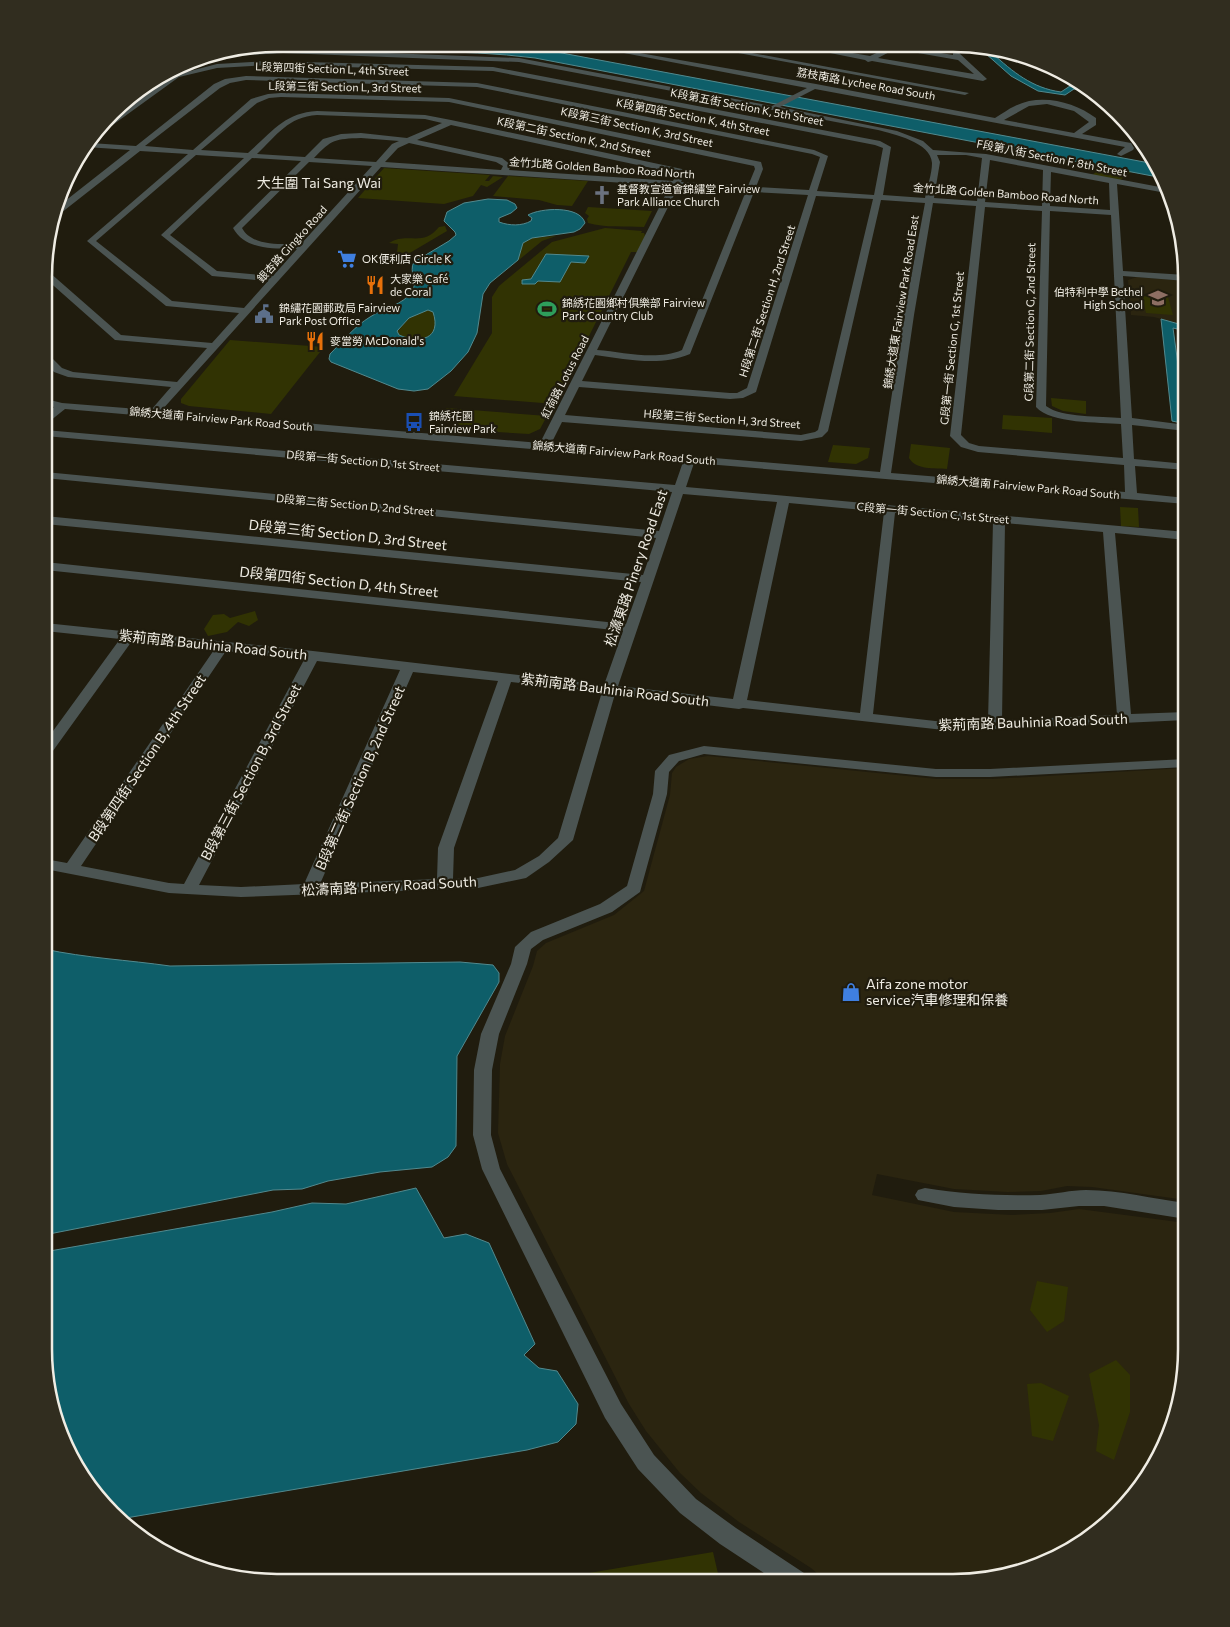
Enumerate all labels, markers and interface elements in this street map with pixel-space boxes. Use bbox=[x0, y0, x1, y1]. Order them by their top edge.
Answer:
street label: L段第四街 Section L, 4th Street bbox=[255, 59, 410, 78]
street label: 荔枝南路 Lychee Road South bbox=[796, 65, 937, 102]
street label: L段第三街 Section L, 3rd Street bbox=[268, 79, 422, 94]
street label: K段第五街 Section K, 5th Street bbox=[669, 85, 825, 128]
street label: K段第四街 Section K, 4th Street bbox=[615, 95, 771, 138]
street label: K段第三街 Section K, 3rd Street bbox=[560, 104, 715, 149]
street label: K段第二街 Section K, 2nd Street bbox=[496, 114, 653, 159]
street label: F段第八街 Section F, 8th Street bbox=[976, 137, 1129, 179]
street label: 金竹北路 Golden Bamboo Road North bbox=[509, 155, 695, 180]
district label: 大生圍 Tai Sang Wai bbox=[257, 174, 381, 191]
street label: 金竹北路 Golden Bamboo Road North bbox=[913, 181, 1099, 206]
place label: 基督教宣道會錦繡堂 Fairview Park Alliance Church bbox=[617, 182, 760, 208]
church icon: 基督教宣道會錦繡堂 Fairview Park Alliance Church bbox=[591, 184, 613, 206]
street label: 銀杏路 Gingko Road bbox=[254, 203, 329, 285]
street label: 錦綉大道東 Fairview Park Road East bbox=[880, 214, 921, 390]
street label: H段第二街 Section H, 2nd Street bbox=[736, 223, 797, 379]
street label: G段第二街 Section G, 2nd Street bbox=[1022, 242, 1037, 402]
supermarket icon: OK便利店 Circle K bbox=[336, 248, 358, 270]
place label: OK便利店 Circle K bbox=[362, 252, 452, 265]
street label: G段第一街 Section G, 1st Street bbox=[937, 270, 966, 425]
place label: 大家樂 Café de Coral bbox=[390, 272, 448, 298]
restaurant icon: 大家樂 Café de Coral bbox=[364, 274, 386, 296]
place label: 伯特利中學 Bethel High School bbox=[1054, 285, 1143, 311]
school or university icon: 伯特利中學 Bethel High School bbox=[1147, 287, 1169, 309]
place label: 錦綉花園鄉村俱樂部 Fairview Park Country Club bbox=[562, 296, 705, 322]
sports icon: 錦綉花園鄉村俱樂部 Fairview Park Country Club bbox=[536, 298, 558, 320]
place label: 錦繡花園郵政局 Fairview Park Post Office bbox=[279, 301, 400, 327]
public building icon: 錦繡花園郵政局 Fairview Park Post Office bbox=[253, 303, 275, 325]
restaurant icon: 麥當勞 McDonald's bbox=[304, 330, 326, 352]
street label: 紅荷路 Lotus Road bbox=[538, 333, 591, 420]
place label: 麥當勞 McDonald's bbox=[330, 334, 424, 347]
street label: 錦綉大道南 Fairview Park Road South bbox=[129, 404, 313, 433]
street label: H段第三街 Section H, 3rd Street bbox=[643, 407, 801, 431]
place label: 錦綉花園 Fairview Park bbox=[429, 409, 496, 435]
bus stop icon: 錦綉花園 Fairview Park bbox=[403, 411, 425, 433]
street label: 錦綉大道南 Fairview Park Road South bbox=[532, 438, 716, 467]
street label: D段第一街 Section D, 1st Street bbox=[286, 447, 441, 474]
street label: 錦綉大道南 Fairview Park Road South bbox=[936, 472, 1120, 501]
street label: 松濤東路 Pinery Road East bbox=[601, 487, 671, 649]
street label: D段第二街 Section D, 2nd Street bbox=[275, 491, 435, 518]
street label: C段第一街 Section C, 1st Street bbox=[856, 499, 1010, 526]
street label: D段第三街 Section D, 3rd Street bbox=[248, 516, 448, 553]
street label: D段第四街 Section D, 4th Street bbox=[239, 563, 440, 600]
street label: 紫荊南路 Bauhinia Road South bbox=[118, 626, 308, 663]
street label: 紫荊南路 Bauhinia Road South bbox=[520, 670, 710, 709]
street label: B段第四街 Section B, 4th Street bbox=[84, 671, 209, 845]
street label: B段第三街 Section B, 3rd Street bbox=[197, 680, 304, 863]
street label: B段第二街 Section B, 2nd Street bbox=[311, 683, 408, 872]
street label: 紫荊南路 Bauhinia Road South bbox=[938, 710, 1128, 733]
street label: 松濤南路 Pinery Road South bbox=[301, 872, 477, 899]
place label: Aifa zone motor service汽車修理和保養 bbox=[866, 975, 1008, 1008]
shop icon: Aifa zone motor service汽車修理和保養 bbox=[840, 981, 862, 1003]

